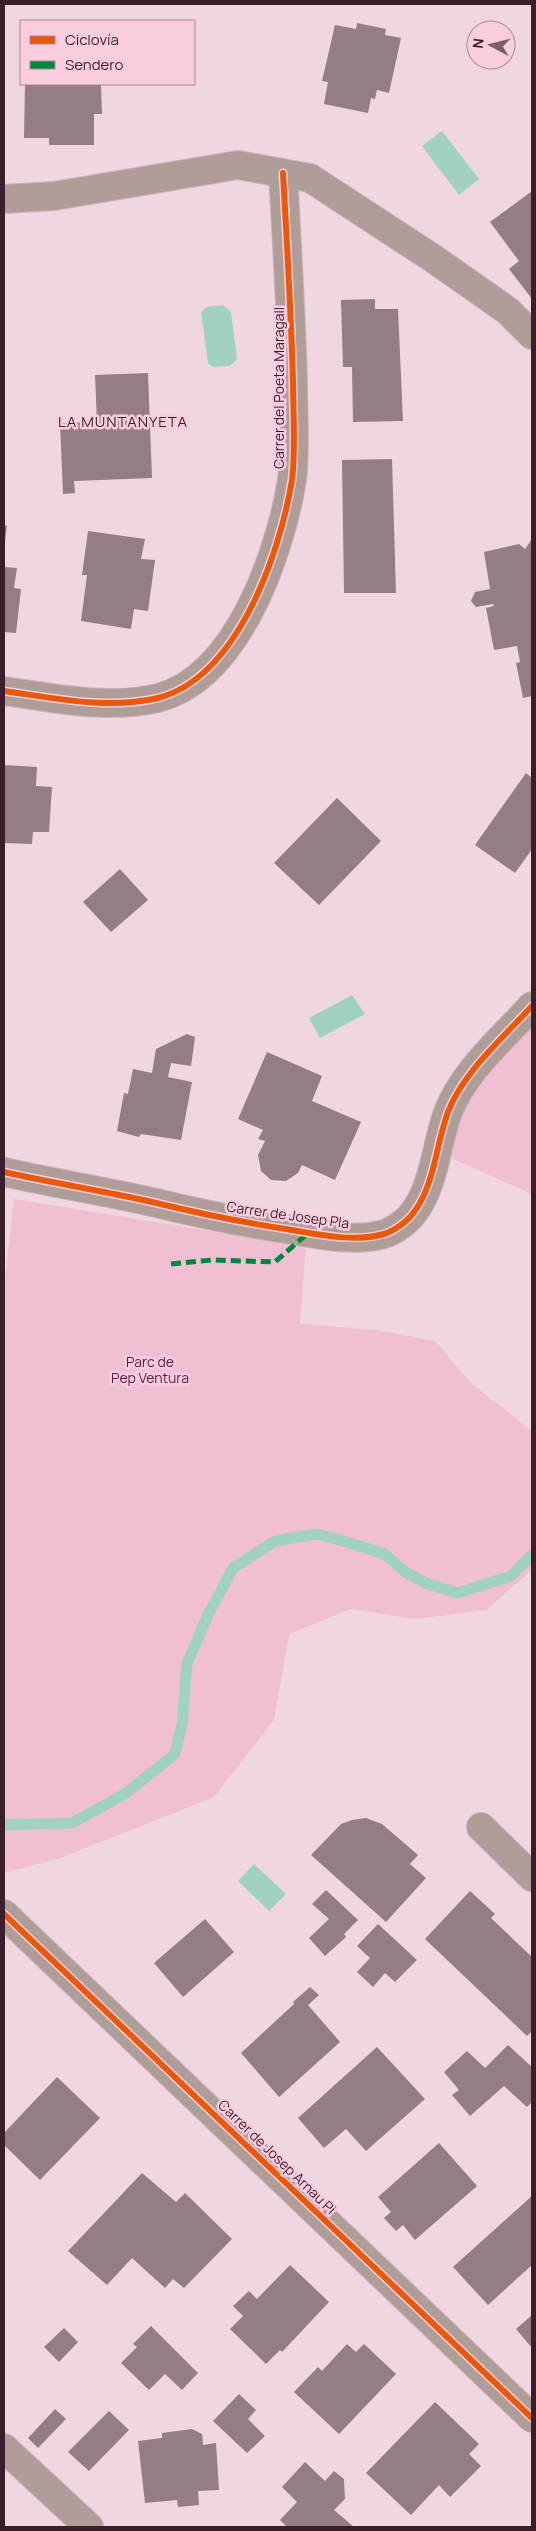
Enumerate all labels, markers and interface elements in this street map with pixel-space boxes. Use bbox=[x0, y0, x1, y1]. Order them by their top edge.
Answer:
legend bbox=[20, 20, 195, 85]
north arrow bbox=[466, 20, 516, 70]
text: Ciclovía bbox=[65, 29, 119, 50]
text: N bbox=[468, 37, 488, 50]
text: Sendero bbox=[65, 54, 124, 75]
street label: Carrer del Poeta Maragall bbox=[269, 307, 288, 469]
district label: LA MUNTANYETA bbox=[58, 411, 188, 432]
street label: Carrer de Josep Pla bbox=[226, 1196, 351, 1233]
park label: Parc de Pep Ventura bbox=[111, 1352, 189, 1387]
street label: Carrer de Josep Arnau Pi bbox=[214, 2095, 340, 2218]

